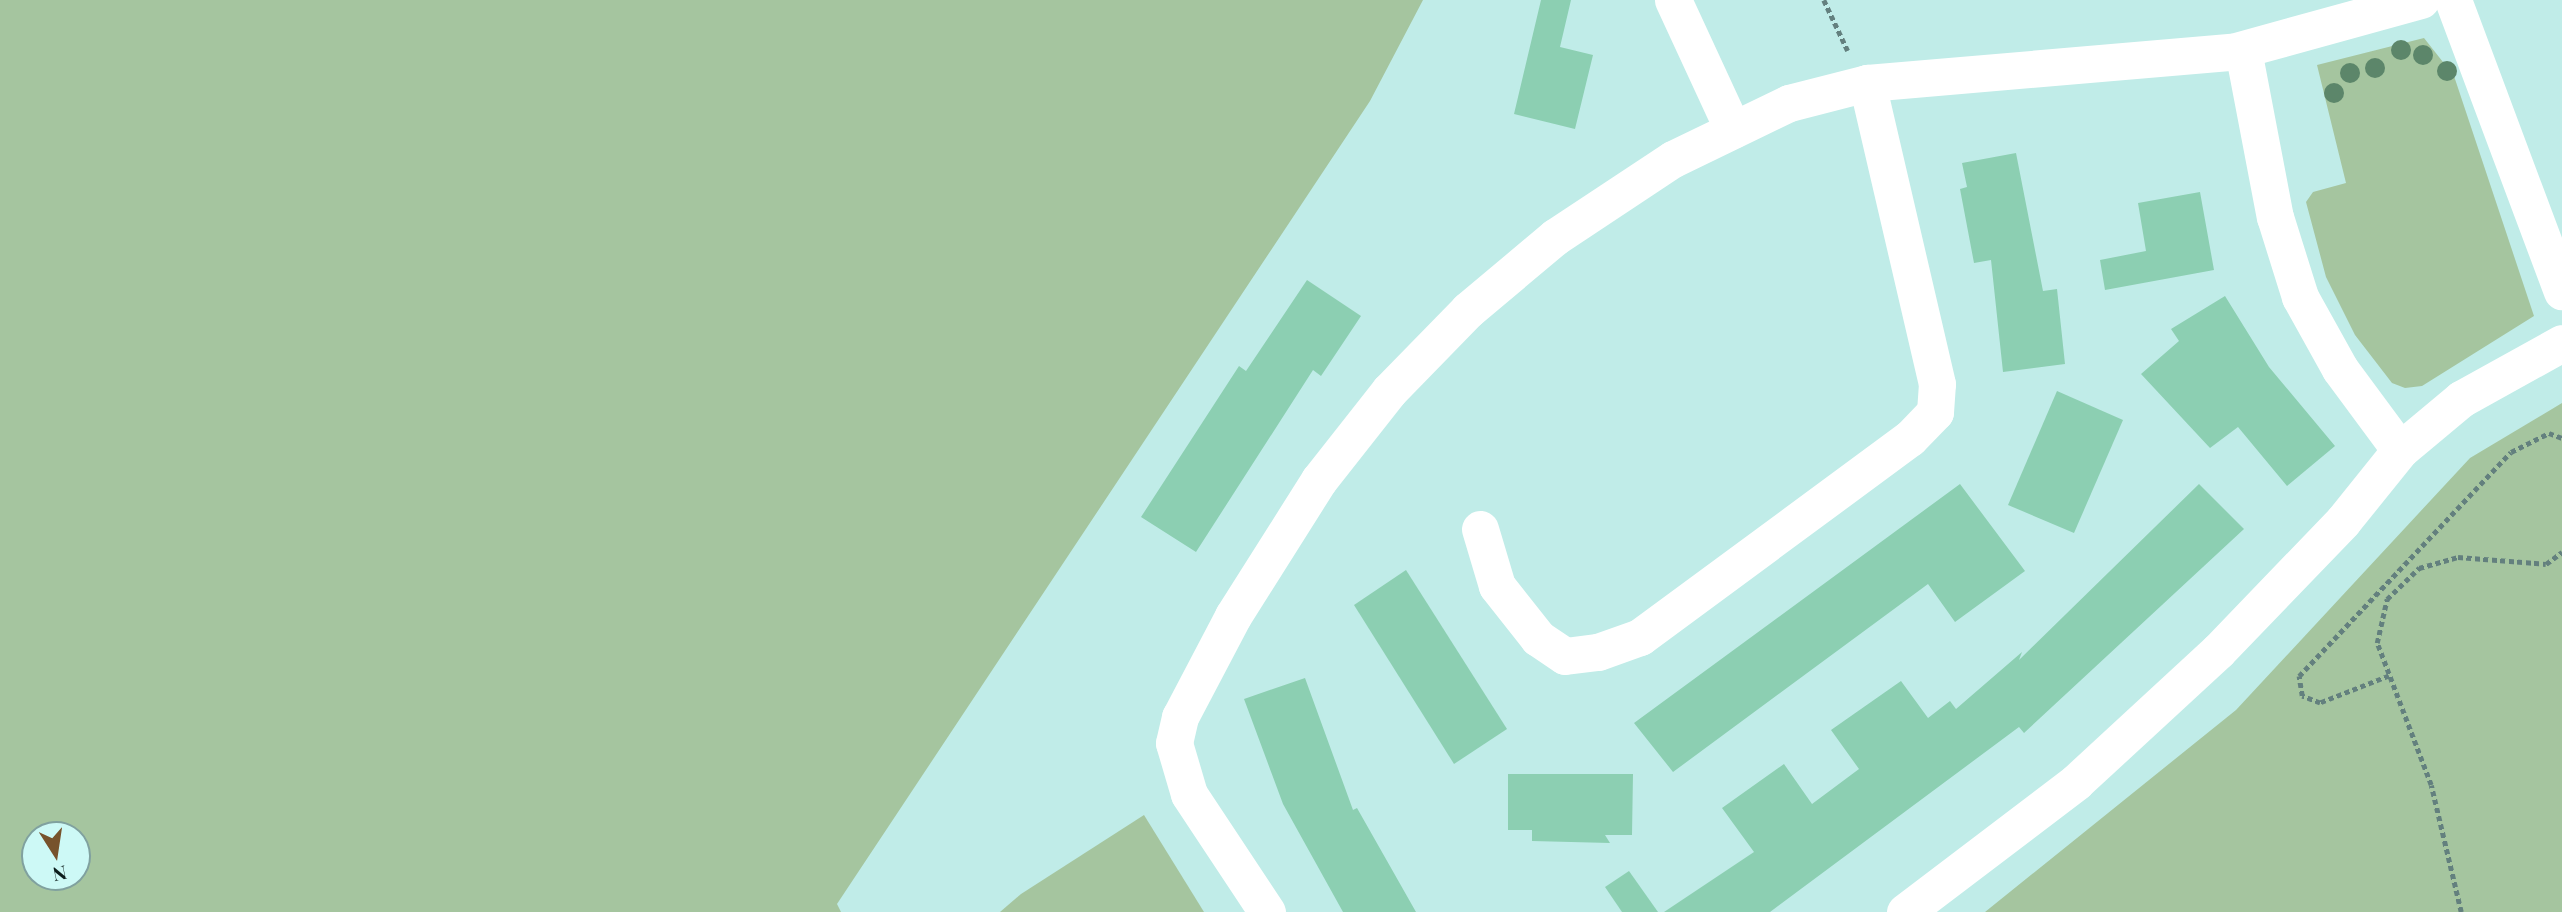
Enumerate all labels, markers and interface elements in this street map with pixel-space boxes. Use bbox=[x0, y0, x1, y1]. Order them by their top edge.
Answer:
north arrow bbox=[21, 821, 91, 891]
text: N bbox=[51, 860, 69, 889]

